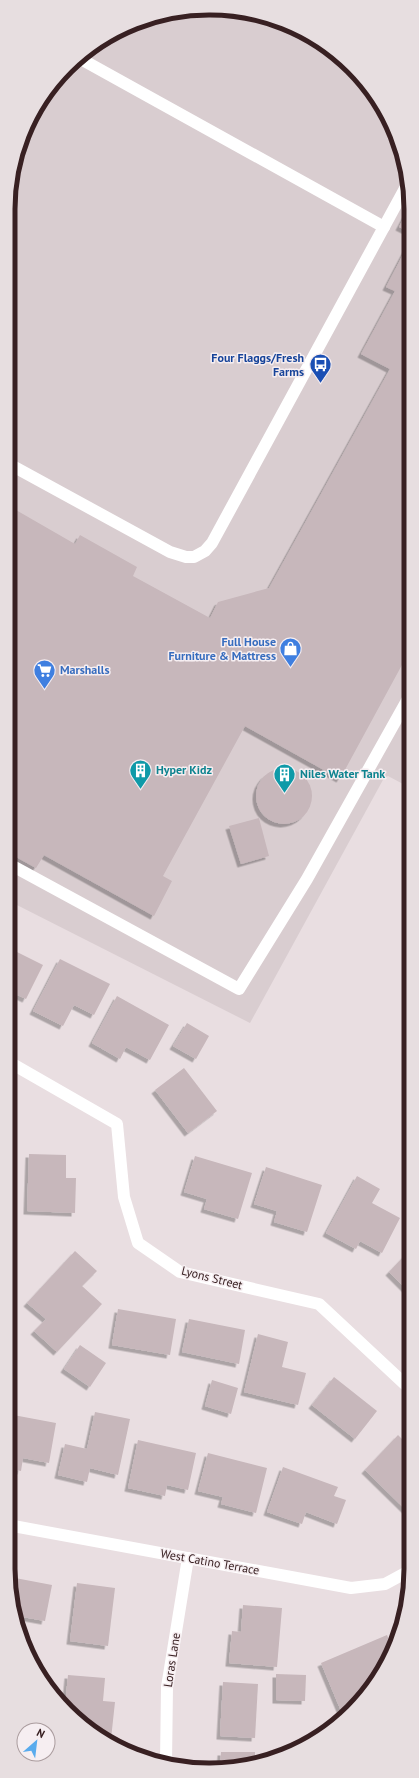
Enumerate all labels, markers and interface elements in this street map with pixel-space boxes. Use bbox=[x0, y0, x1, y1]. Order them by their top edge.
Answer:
place label: Four Flaggs/Fresh Farms bbox=[211, 350, 304, 379]
bus stop icon: Four Flaggs/Fresh Farms bbox=[307, 352, 333, 385]
place label: Full House Furniture & Mattress bbox=[168, 634, 276, 663]
shop icon: Full House Furniture & Mattress bbox=[278, 636, 304, 669]
supermarket icon: Marshalls bbox=[31, 657, 57, 690]
place label: Marshalls bbox=[60, 662, 109, 677]
building icon: Hyper Kidz bbox=[128, 757, 154, 790]
building icon: Niles Water Tank bbox=[271, 761, 297, 794]
place label: Hyper Kidz bbox=[156, 762, 213, 777]
place label: Niles Water Tank bbox=[300, 766, 385, 781]
street label: Lyons Street bbox=[180, 1263, 244, 1292]
street label: West Catino Terrace bbox=[159, 1545, 261, 1578]
street label: Loras Lane bbox=[160, 1632, 183, 1688]
north arrow bbox=[16, 1722, 56, 1762]
text: N bbox=[34, 1725, 47, 1741]

